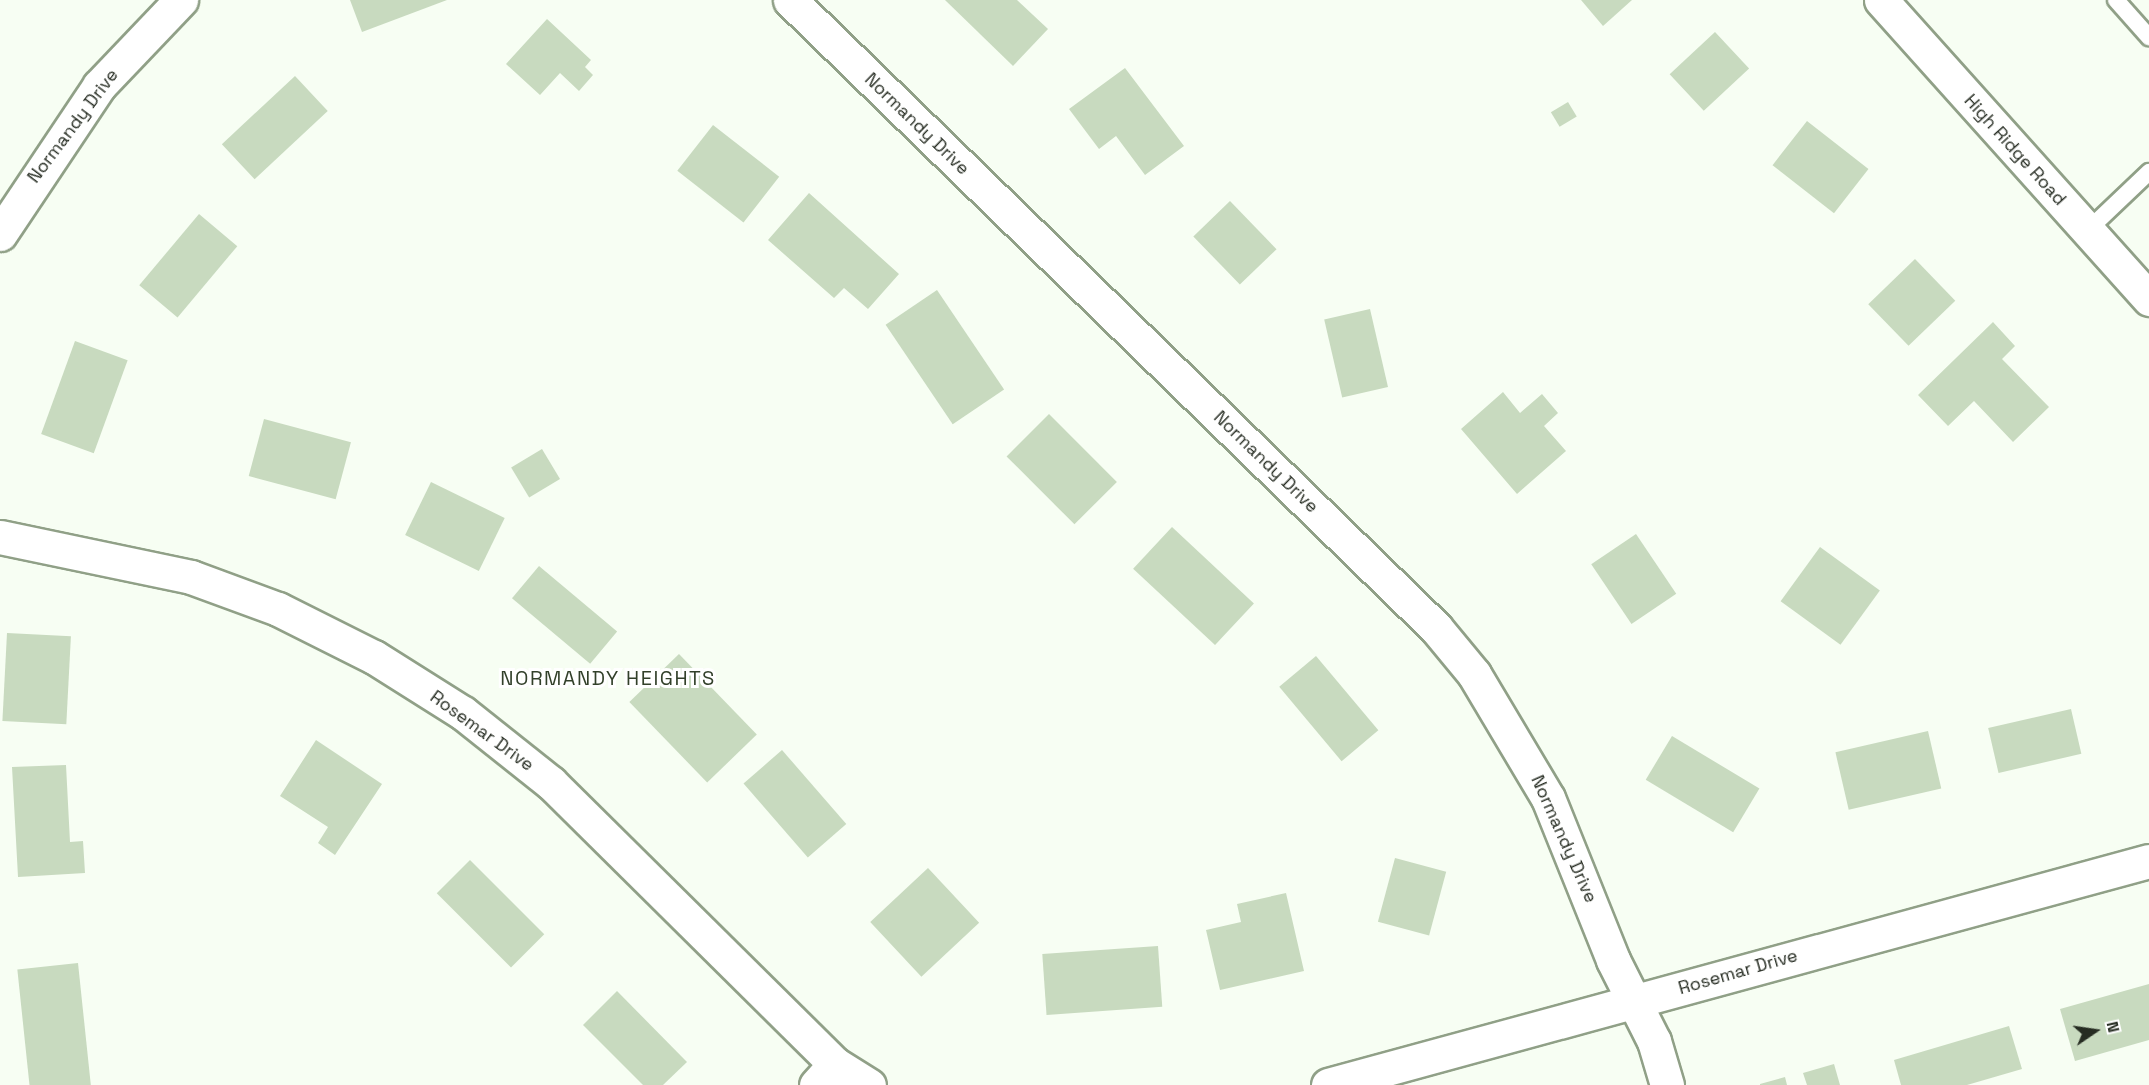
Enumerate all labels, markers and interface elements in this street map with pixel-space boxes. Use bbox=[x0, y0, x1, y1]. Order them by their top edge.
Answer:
street label: Normandy Drive bbox=[23, 65, 123, 187]
street label: Normandy Drive bbox=[860, 69, 974, 179]
street label: High Ridge Road bbox=[1960, 90, 2070, 210]
street label: Normandy Drive bbox=[1209, 407, 1323, 517]
district label: NORMANDY HEIGHTS bbox=[500, 666, 716, 690]
street label: Rosemar Drive bbox=[426, 686, 538, 776]
street label: Normandy Drive bbox=[1526, 772, 1602, 906]
street label: Rosemar Drive bbox=[1676, 945, 1800, 999]
north arrow bbox=[2065, 1001, 2125, 1061]
text: N bbox=[2102, 1019, 2124, 1034]

